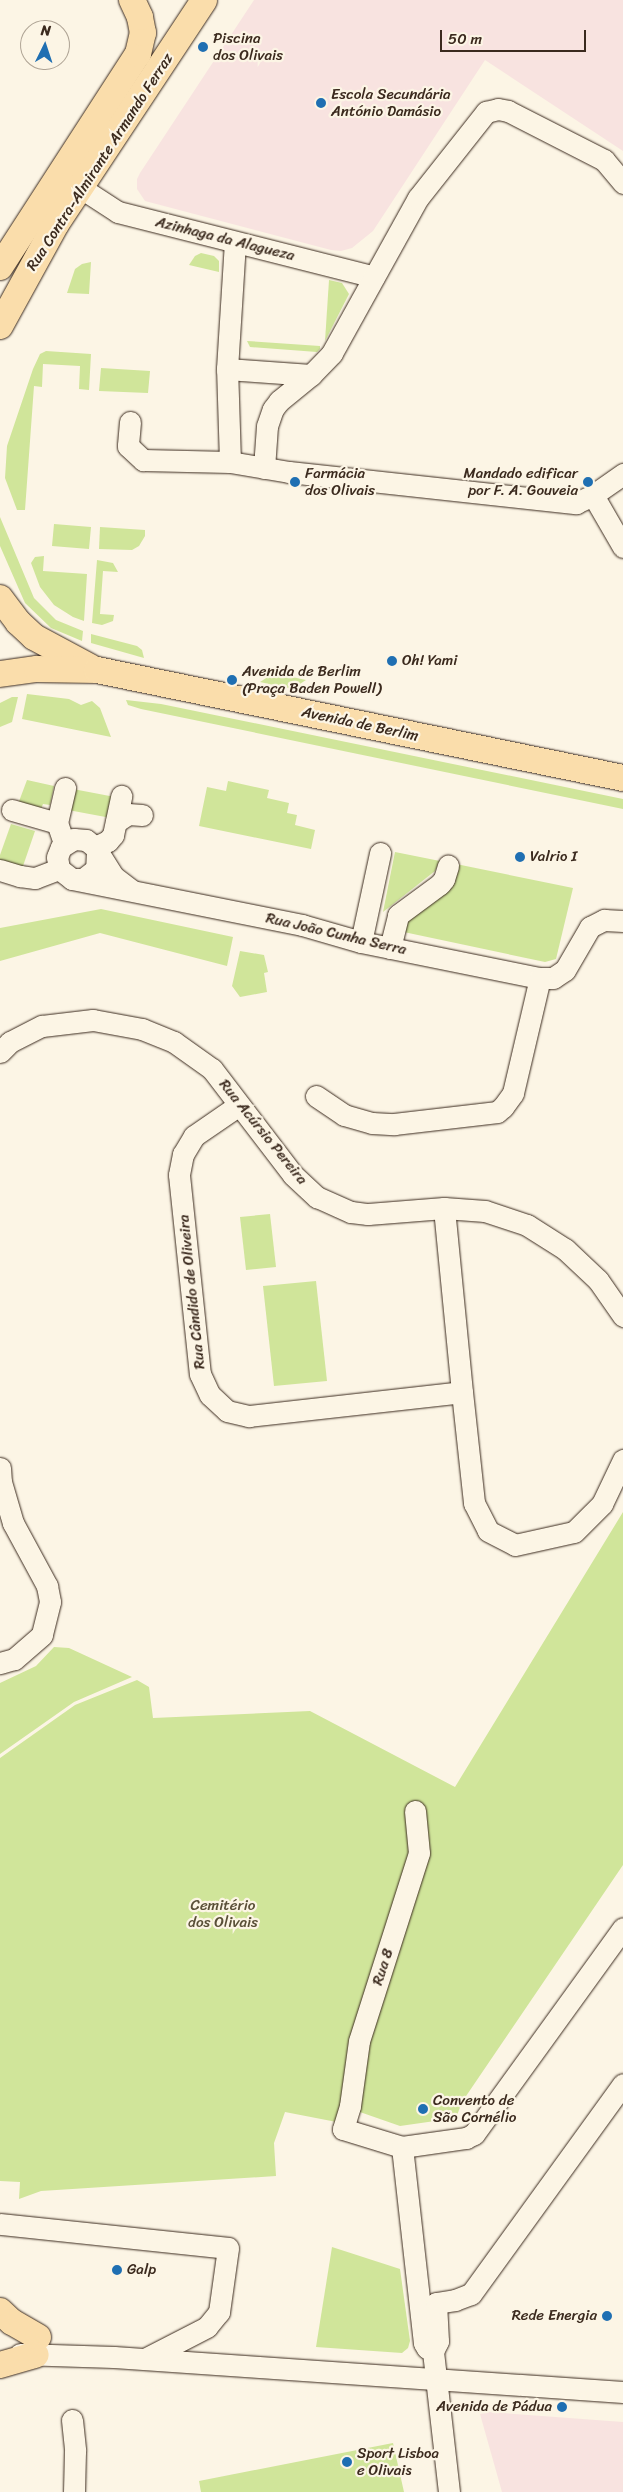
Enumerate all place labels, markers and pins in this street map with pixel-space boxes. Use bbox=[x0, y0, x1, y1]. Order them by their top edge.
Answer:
place label: Piscina dos Olivais bbox=[213, 29, 282, 64]
marker: Piscina dos Olivais bbox=[197, 41, 209, 53]
place label: Escola Secundária António Damásio bbox=[331, 85, 451, 120]
marker: Escola Secundária António Damásio bbox=[315, 97, 327, 109]
place label: Farmácia dos Olivais bbox=[305, 464, 374, 499]
place label: Mandado edificar por F. A. Gouveia bbox=[463, 464, 578, 499]
marker: Farmácia dos Olivais bbox=[289, 476, 301, 488]
marker: Mandado edificar por F. A. Gouveia bbox=[582, 476, 594, 488]
place label: Oh! Yami bbox=[402, 652, 457, 670]
marker: Oh! Yami bbox=[386, 655, 398, 667]
place label: Avenida de Berlim (Praça Baden Powell) bbox=[242, 662, 382, 697]
marker: Avenida de Berlim (Praça Baden Powell) bbox=[226, 674, 238, 686]
place label: Valrio I bbox=[530, 848, 577, 866]
marker: Valrio I bbox=[514, 851, 526, 863]
place label: Convento de São Cornélio bbox=[433, 2091, 516, 2126]
marker: Convento de São Cornélio bbox=[417, 2103, 429, 2115]
place label: Galp bbox=[127, 2261, 156, 2279]
marker: Galp bbox=[111, 2264, 123, 2276]
place label: Rede Energia bbox=[511, 2307, 597, 2325]
marker: Rede Energia bbox=[601, 2310, 613, 2322]
place label: Avenida de Pádua bbox=[436, 2398, 552, 2416]
marker: Avenida de Pádua bbox=[556, 2401, 568, 2413]
place label: Sport Lisboa e Olivais bbox=[357, 2444, 439, 2479]
marker: Sport Lisboa e Olivais bbox=[341, 2456, 353, 2468]

